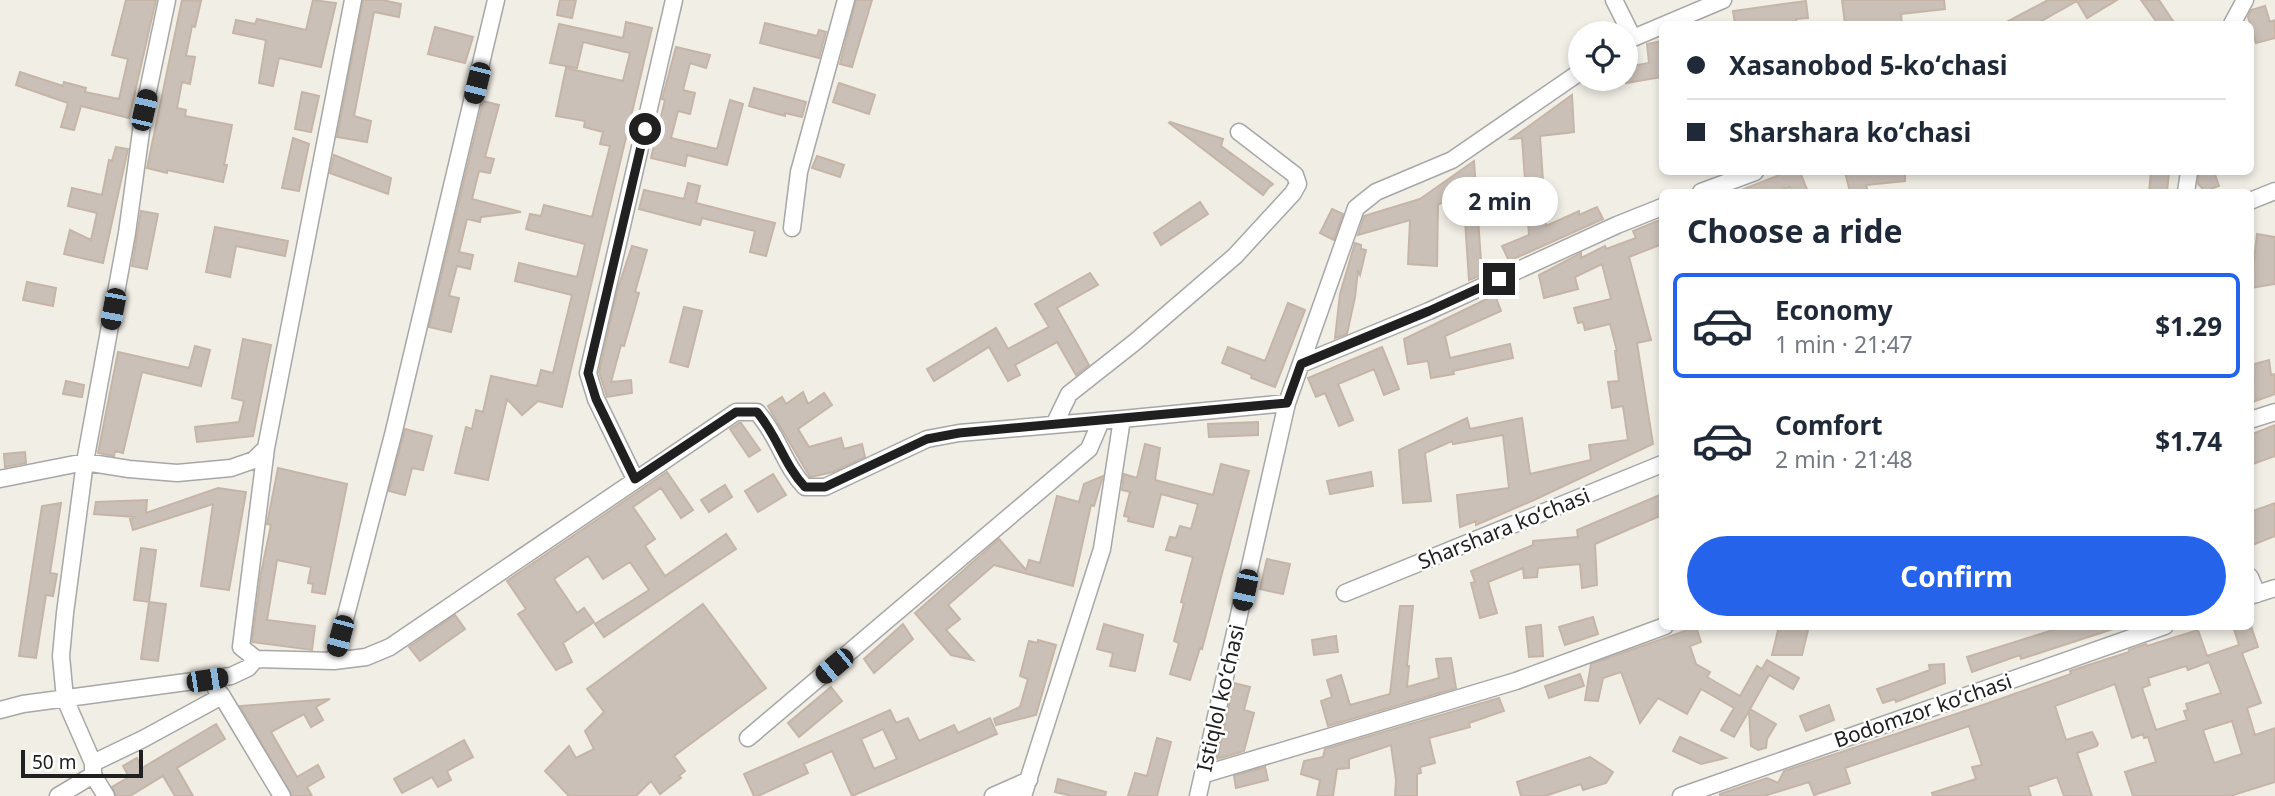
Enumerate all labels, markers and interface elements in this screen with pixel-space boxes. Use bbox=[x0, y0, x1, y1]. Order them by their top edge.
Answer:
map controls bbox=[1568, 21, 1638, 91]
button: locate bbox=[1568, 21, 1638, 91]
text: Xasanobod 5-koʻchasi bbox=[1729, 47, 2008, 83]
car bbox=[462, 60, 493, 106]
car bbox=[130, 87, 159, 133]
route start bbox=[629, 113, 661, 145]
text: Sharshara koʻchasi bbox=[1729, 114, 1971, 150]
callout: 2 min bbox=[1441, 177, 1557, 226]
text: 2 min bbox=[1468, 185, 1532, 217]
text: Choose a ride bbox=[1687, 209, 1903, 252]
route end bbox=[1483, 263, 1515, 295]
car bbox=[99, 286, 128, 332]
text: Economy bbox=[1775, 292, 1893, 328]
icon: car bbox=[1691, 294, 1754, 357]
text: $1.29 bbox=[2155, 308, 2222, 344]
text: 1 min · 21:47 bbox=[1775, 328, 1913, 360]
text: Comfort bbox=[1775, 407, 1883, 443]
icon: car bbox=[1691, 409, 1754, 472]
text: $1.74 bbox=[2155, 423, 2222, 459]
text: 2 min · 21:48 bbox=[1775, 443, 1913, 475]
street label: Sharshara koʻchasi bbox=[1413, 481, 1594, 575]
button: Confirm bbox=[1687, 536, 2226, 616]
car bbox=[1231, 567, 1260, 613]
car bbox=[325, 613, 356, 659]
street label: Istiqlol koʻchasi bbox=[1190, 622, 1251, 774]
car bbox=[812, 644, 857, 688]
car bbox=[185, 666, 230, 694]
street label: Bodomzor koʻchasi bbox=[1830, 667, 2015, 754]
scale bar bbox=[21, 747, 144, 779]
text: 50 m bbox=[32, 749, 76, 775]

